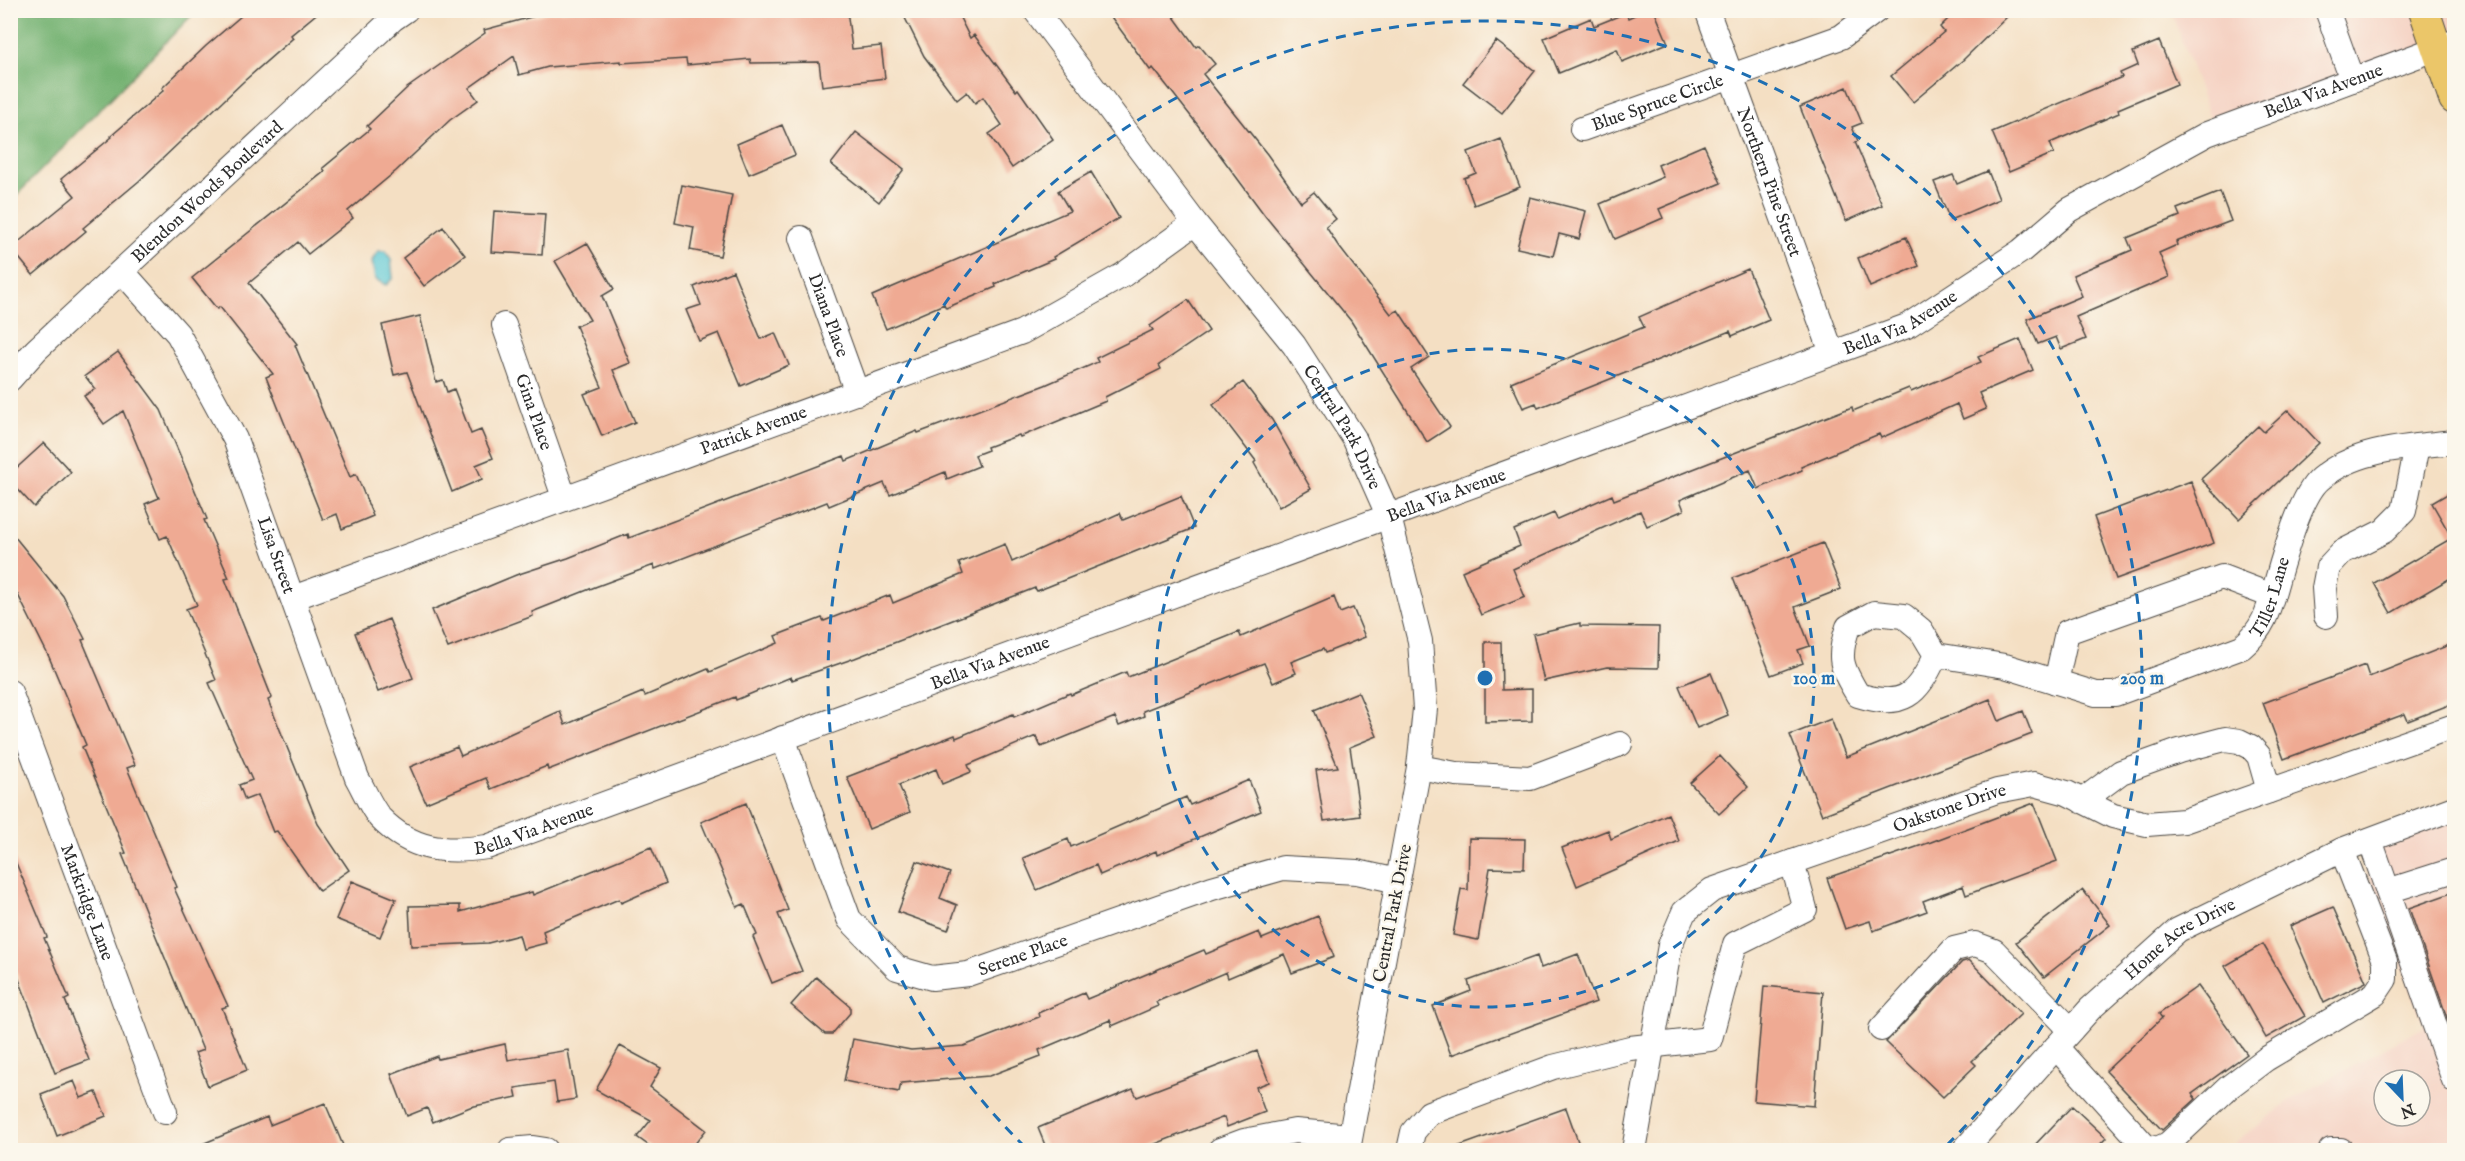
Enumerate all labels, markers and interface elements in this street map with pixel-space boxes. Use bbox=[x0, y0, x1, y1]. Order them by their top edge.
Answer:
street label: Bella Via Avenue bbox=[2261, 59, 2386, 125]
street label: Blue Spruce Circle bbox=[1589, 70, 1727, 138]
street label: Northern Pine Street bbox=[1731, 105, 1806, 260]
street label: Blendon Woods Boulevard bbox=[127, 116, 289, 269]
street label: Diana Place bbox=[802, 271, 853, 361]
street label: Bella Via Avenue bbox=[1840, 286, 1962, 361]
street label: Central Park Drive bbox=[1297, 361, 1385, 494]
street label: Gina Place bbox=[509, 371, 557, 454]
street label: Patrick Avenue bbox=[697, 401, 810, 461]
street label: Bella Via Avenue bbox=[1384, 464, 1509, 529]
street label: Lisa Street bbox=[251, 514, 300, 597]
street label: Tiller Lane bbox=[2245, 554, 2296, 643]
street label: Bella Via Avenue bbox=[928, 632, 1053, 696]
centre of rings bbox=[1475, 668, 1495, 688]
text: 100 m bbox=[1793, 668, 1835, 691]
text: 200 m bbox=[2120, 668, 2164, 691]
street label: Oakstone Drive bbox=[1890, 780, 2008, 839]
street label: Bella Via Avenue bbox=[473, 799, 597, 862]
street label: Markridge Lane bbox=[54, 841, 118, 964]
street label: Central Park Drive bbox=[1369, 842, 1418, 984]
street label: Home Acre Drive bbox=[2120, 894, 2240, 986]
street label: Serene Place bbox=[976, 930, 1071, 982]
north arrow bbox=[2372, 1068, 2432, 1128]
text: N bbox=[2397, 1098, 2418, 1122]

